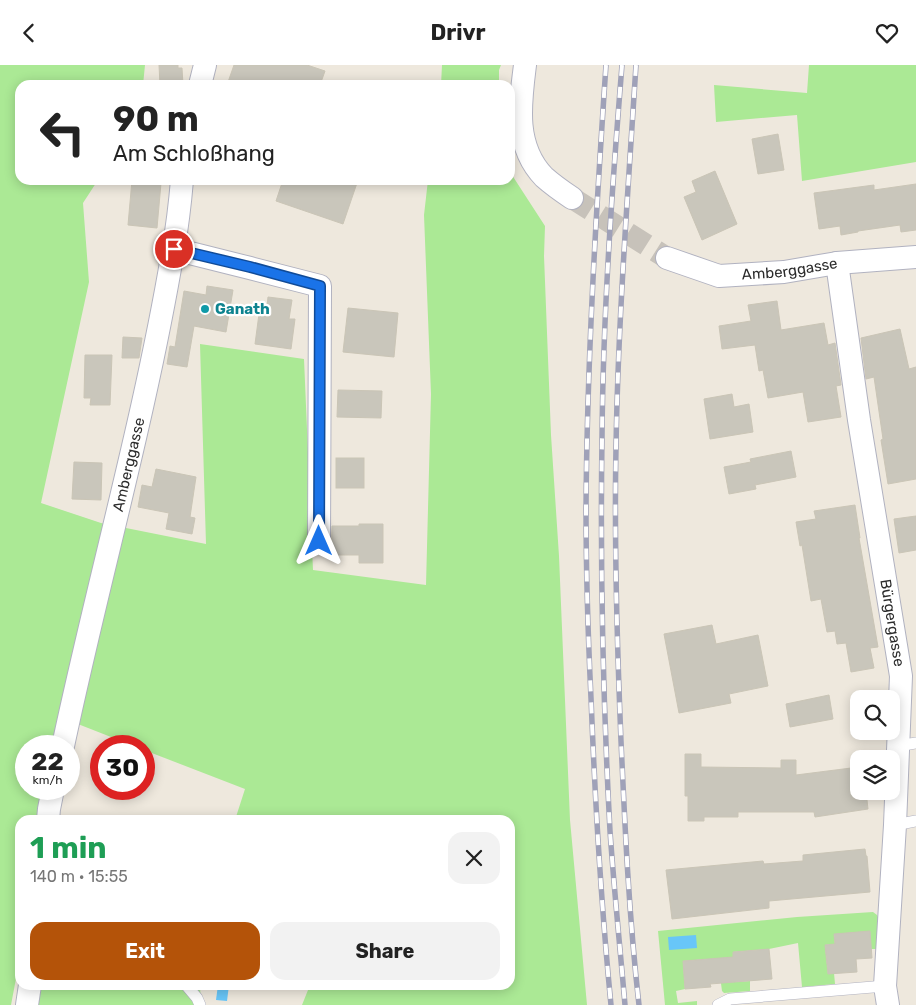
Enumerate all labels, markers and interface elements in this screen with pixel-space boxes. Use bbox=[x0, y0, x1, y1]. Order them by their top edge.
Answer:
icon: back bbox=[15, 19, 43, 47]
text: Drivr bbox=[430, 19, 486, 46]
icon: heart bbox=[873, 19, 901, 47]
text: 90 m bbox=[113, 98, 199, 140]
icon: left bbox=[30, 100, 95, 165]
text: Am Schloßhang bbox=[113, 140, 275, 167]
pin bbox=[153, 228, 195, 270]
icon: arrive bbox=[160, 235, 188, 263]
street label: Amberggasse bbox=[741, 254, 839, 284]
place label: Ganath bbox=[215, 300, 270, 318]
marker: Ganath bbox=[199, 303, 211, 315]
street label: Amberggasse bbox=[109, 416, 148, 514]
position arrow bbox=[292, 514, 344, 566]
street label: Bürgergasse bbox=[876, 578, 908, 668]
map controls bbox=[850, 690, 900, 800]
button: search bbox=[850, 690, 900, 740]
speed limit sign: 30 bbox=[90, 735, 155, 800]
text: 22 bbox=[31, 747, 64, 776]
button: layers bbox=[850, 750, 900, 800]
text: km/h bbox=[33, 773, 62, 787]
text: 1 min bbox=[30, 830, 107, 866]
button: close bbox=[448, 832, 500, 884]
text: 140 m · 15:55 bbox=[30, 867, 128, 886]
button: Exit bbox=[30, 922, 260, 980]
button: Share bbox=[270, 922, 500, 980]

